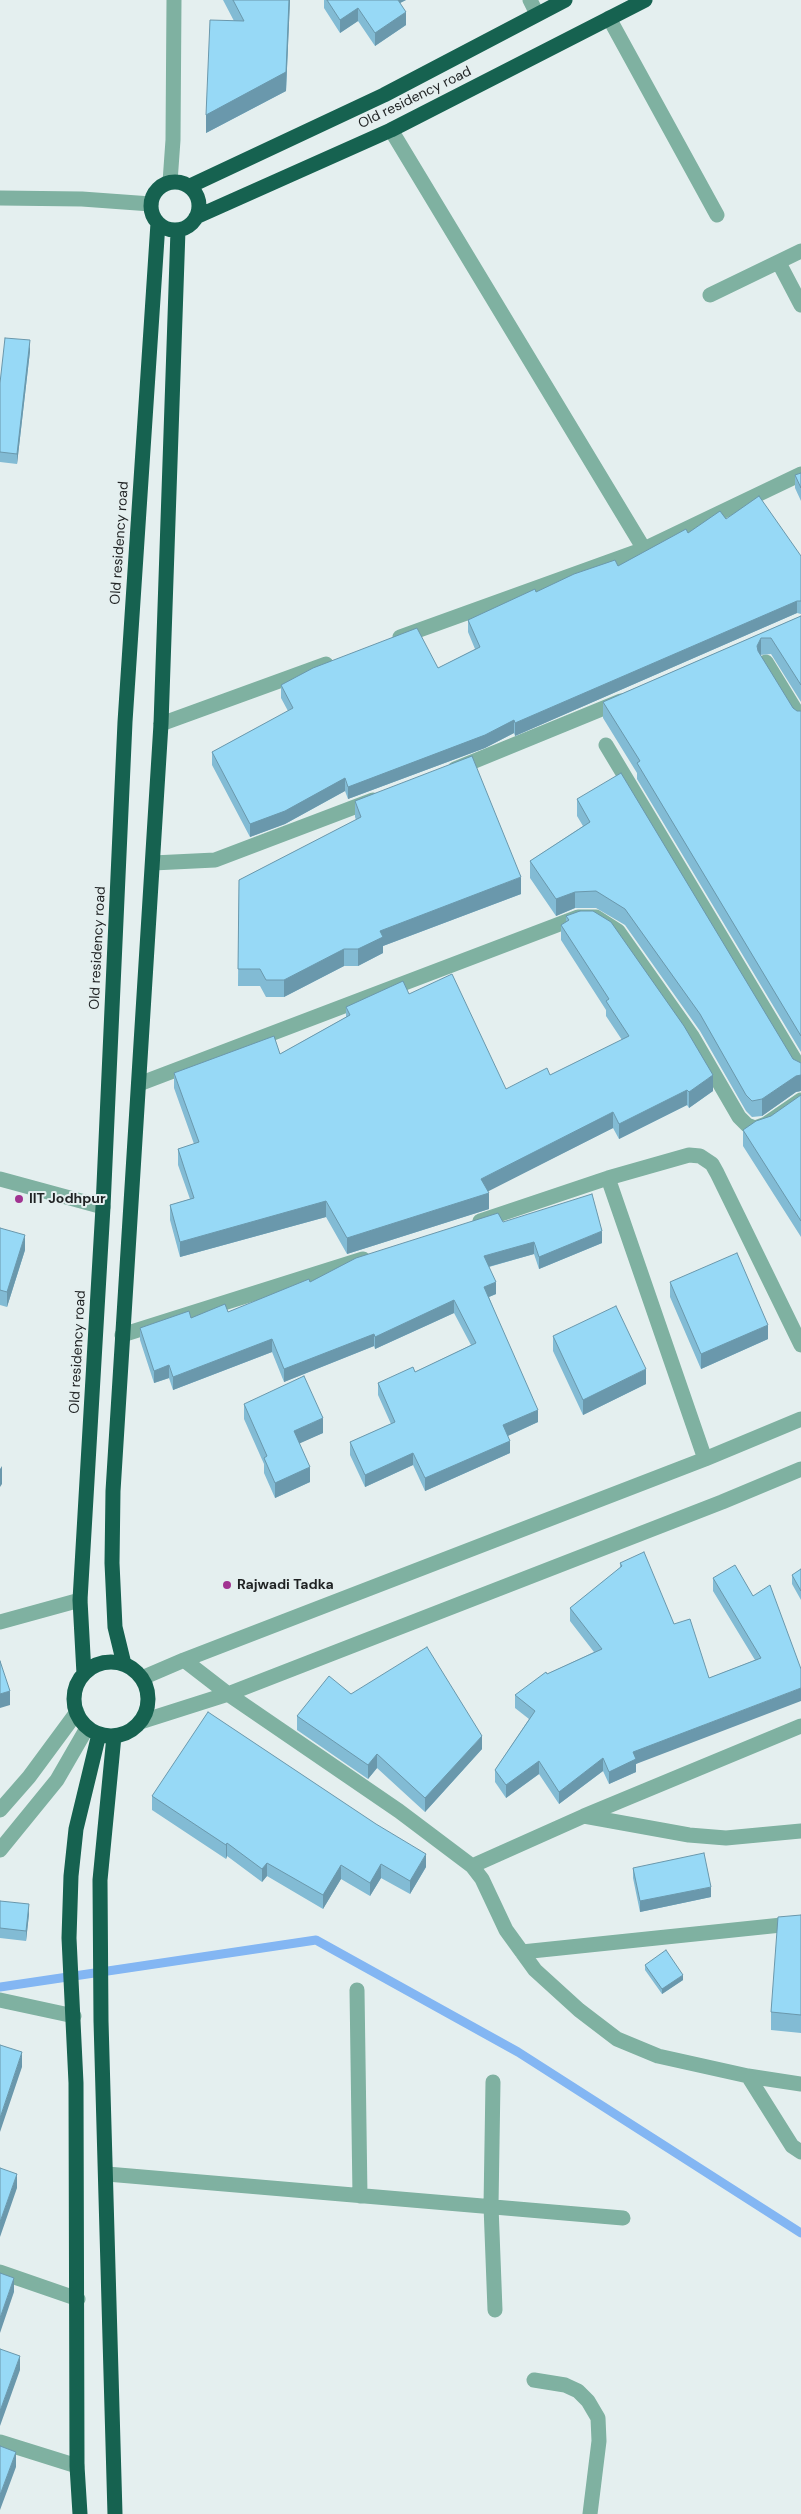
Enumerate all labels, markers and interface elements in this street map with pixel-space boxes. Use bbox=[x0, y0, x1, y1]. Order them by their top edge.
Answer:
street label: Old residency road bbox=[356, 63, 474, 133]
street label: Old residency road bbox=[107, 481, 133, 605]
street label: Old residency road bbox=[86, 886, 110, 1010]
place label: IIT Jodhpur bbox=[29, 1191, 106, 1207]
marker: IIT Jodhpur bbox=[13, 1193, 25, 1205]
street label: Old residency road bbox=[66, 1290, 90, 1414]
place label: Rajwadi Tadka bbox=[237, 1577, 334, 1593]
marker: Rajwadi Tadka bbox=[221, 1579, 233, 1591]

